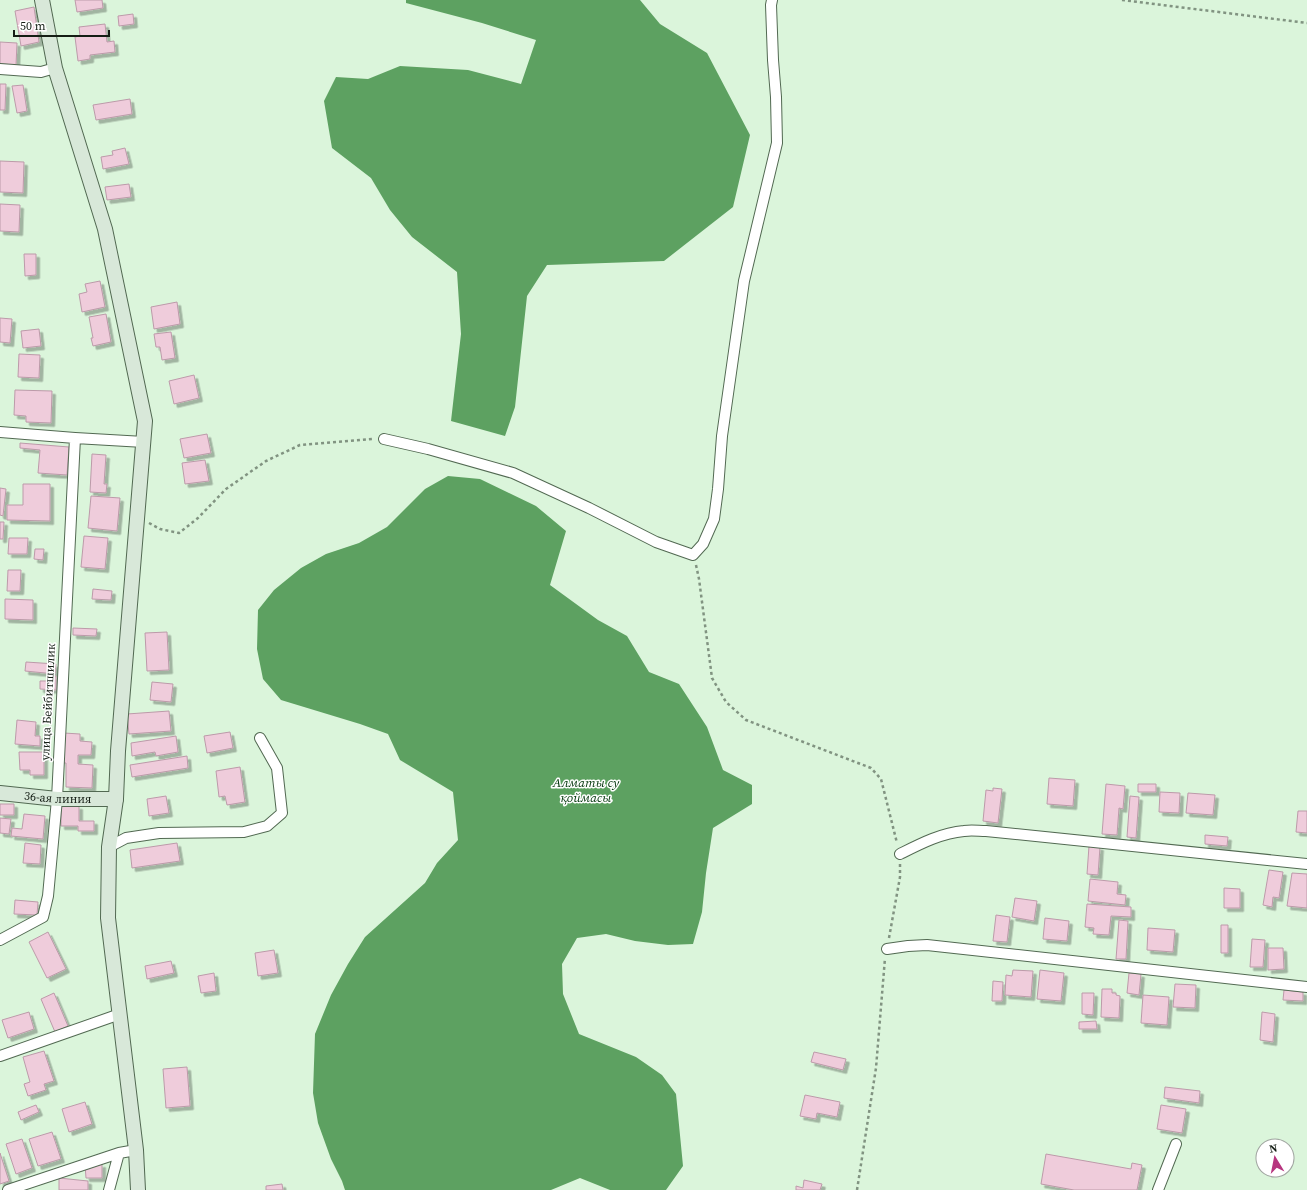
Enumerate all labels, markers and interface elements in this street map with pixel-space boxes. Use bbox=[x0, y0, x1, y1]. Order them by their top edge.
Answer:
scale bar bbox=[14, 12, 109, 38]
text: 50 m bbox=[20, 18, 46, 34]
street label: улица Бейбитшилик bbox=[37, 643, 59, 761]
water label: Алматы су қоймасы bbox=[552, 774, 620, 806]
street label: 36-ая линия bbox=[23, 788, 91, 807]
north arrow bbox=[1255, 1138, 1295, 1178]
text: N bbox=[1268, 1141, 1279, 1157]

